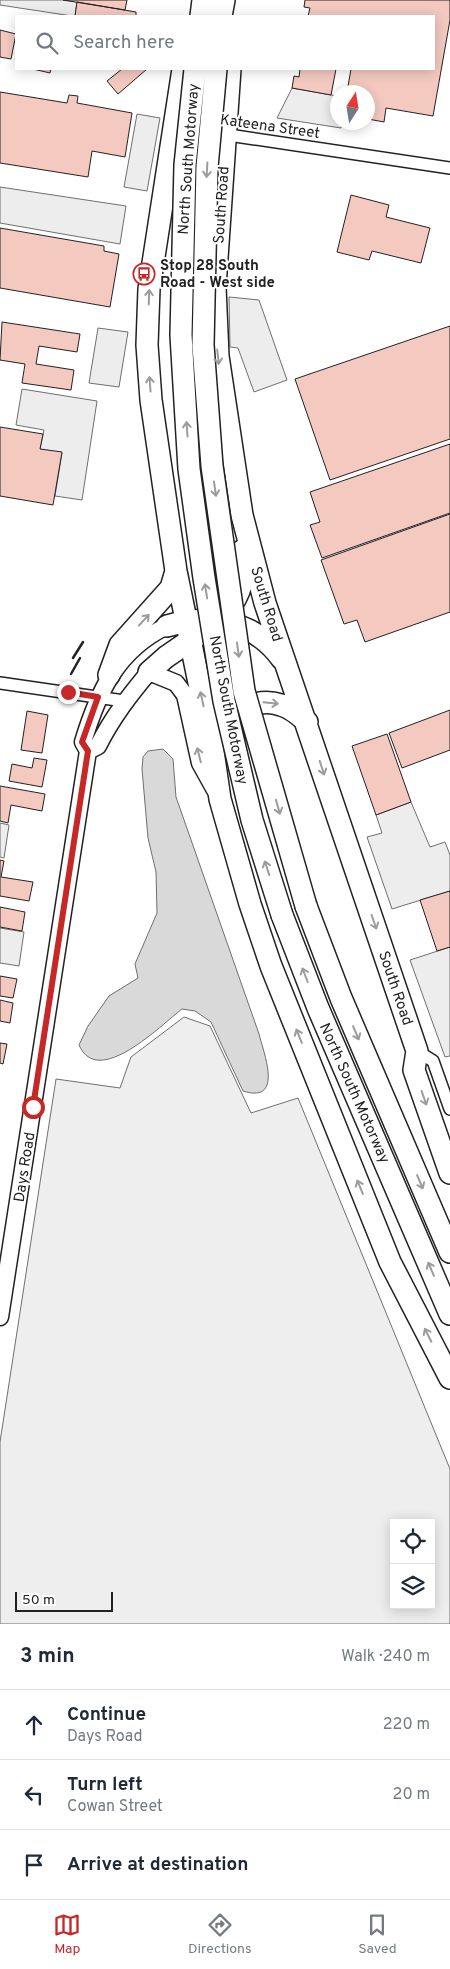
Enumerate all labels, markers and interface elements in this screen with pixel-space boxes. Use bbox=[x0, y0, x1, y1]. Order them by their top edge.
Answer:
search box bbox=[15, 15, 435, 70]
icon: search bbox=[33, 29, 61, 57]
text: Search here bbox=[73, 31, 175, 55]
street label: North South Motorway bbox=[175, 83, 204, 235]
north arrow bbox=[330, 85, 375, 130]
street label: Kateena Street bbox=[219, 111, 321, 144]
one-way arrow bbox=[203, 161, 212, 177]
street label: South Road bbox=[210, 166, 235, 244]
place label: Stop 28 South Road - West side bbox=[160, 257, 275, 293]
bus stop icon: Stop 28 South Road - West side bbox=[132, 262, 156, 286]
one-way arrow bbox=[144, 289, 153, 305]
one-way arrow bbox=[214, 349, 223, 365]
one-way arrow bbox=[145, 376, 155, 392]
one-way arrow bbox=[182, 422, 191, 438]
one-way arrow bbox=[211, 481, 221, 497]
street label: South Road bbox=[245, 565, 286, 644]
one-way arrow bbox=[200, 583, 210, 599]
one-way arrow bbox=[138, 613, 149, 626]
street label: North South Motorway bbox=[204, 634, 251, 787]
one-way arrow bbox=[233, 642, 243, 658]
route end bbox=[57, 681, 80, 704]
one-way arrow bbox=[197, 692, 207, 708]
one-way arrow bbox=[263, 698, 279, 708]
one-way arrow bbox=[194, 748, 203, 764]
one-way arrow bbox=[318, 760, 328, 776]
one-way arrow bbox=[273, 799, 283, 815]
one-way arrow bbox=[262, 861, 272, 877]
one-way arrow bbox=[370, 914, 379, 930]
street label: South Road bbox=[373, 949, 416, 1028]
one-way arrow bbox=[300, 968, 309, 983]
street label: North South Motorway bbox=[314, 1021, 393, 1167]
one-way arrow bbox=[352, 1025, 361, 1040]
one-way arrow bbox=[294, 1029, 304, 1044]
one-way arrow bbox=[420, 1089, 429, 1105]
route start bbox=[22, 1096, 45, 1119]
street label: Days Road bbox=[11, 1131, 40, 1204]
one-way arrow bbox=[416, 1174, 425, 1189]
one-way arrow bbox=[355, 1180, 364, 1195]
one-way arrow bbox=[426, 1262, 436, 1277]
one-way arrow bbox=[423, 1327, 433, 1342]
map controls bbox=[390, 1519, 435, 1609]
button: locate bbox=[390, 1519, 435, 1564]
button: layers bbox=[390, 1564, 435, 1609]
scale bar bbox=[15, 1589, 112, 1612]
text: 50 m bbox=[22, 1592, 55, 1609]
text: 3 min bbox=[20, 1643, 75, 1670]
text: Walk · 240 m bbox=[341, 1647, 430, 1667]
text: Continue bbox=[67, 1703, 146, 1727]
icon: ahead bbox=[20, 1711, 48, 1739]
text: 220 m bbox=[383, 1715, 430, 1735]
text: Days Road bbox=[67, 1727, 142, 1747]
text: Turn left bbox=[67, 1773, 143, 1797]
icon: left bbox=[20, 1781, 48, 1809]
text: 20 m bbox=[393, 1785, 430, 1805]
text: Cowan Street bbox=[67, 1797, 163, 1817]
icon: arrive bbox=[20, 1851, 48, 1879]
text: Arrive at destination bbox=[67, 1853, 248, 1877]
tab: Map bbox=[53, 1911, 81, 1958]
tab: Directions bbox=[188, 1911, 252, 1958]
tab: Saved bbox=[358, 1911, 397, 1958]

